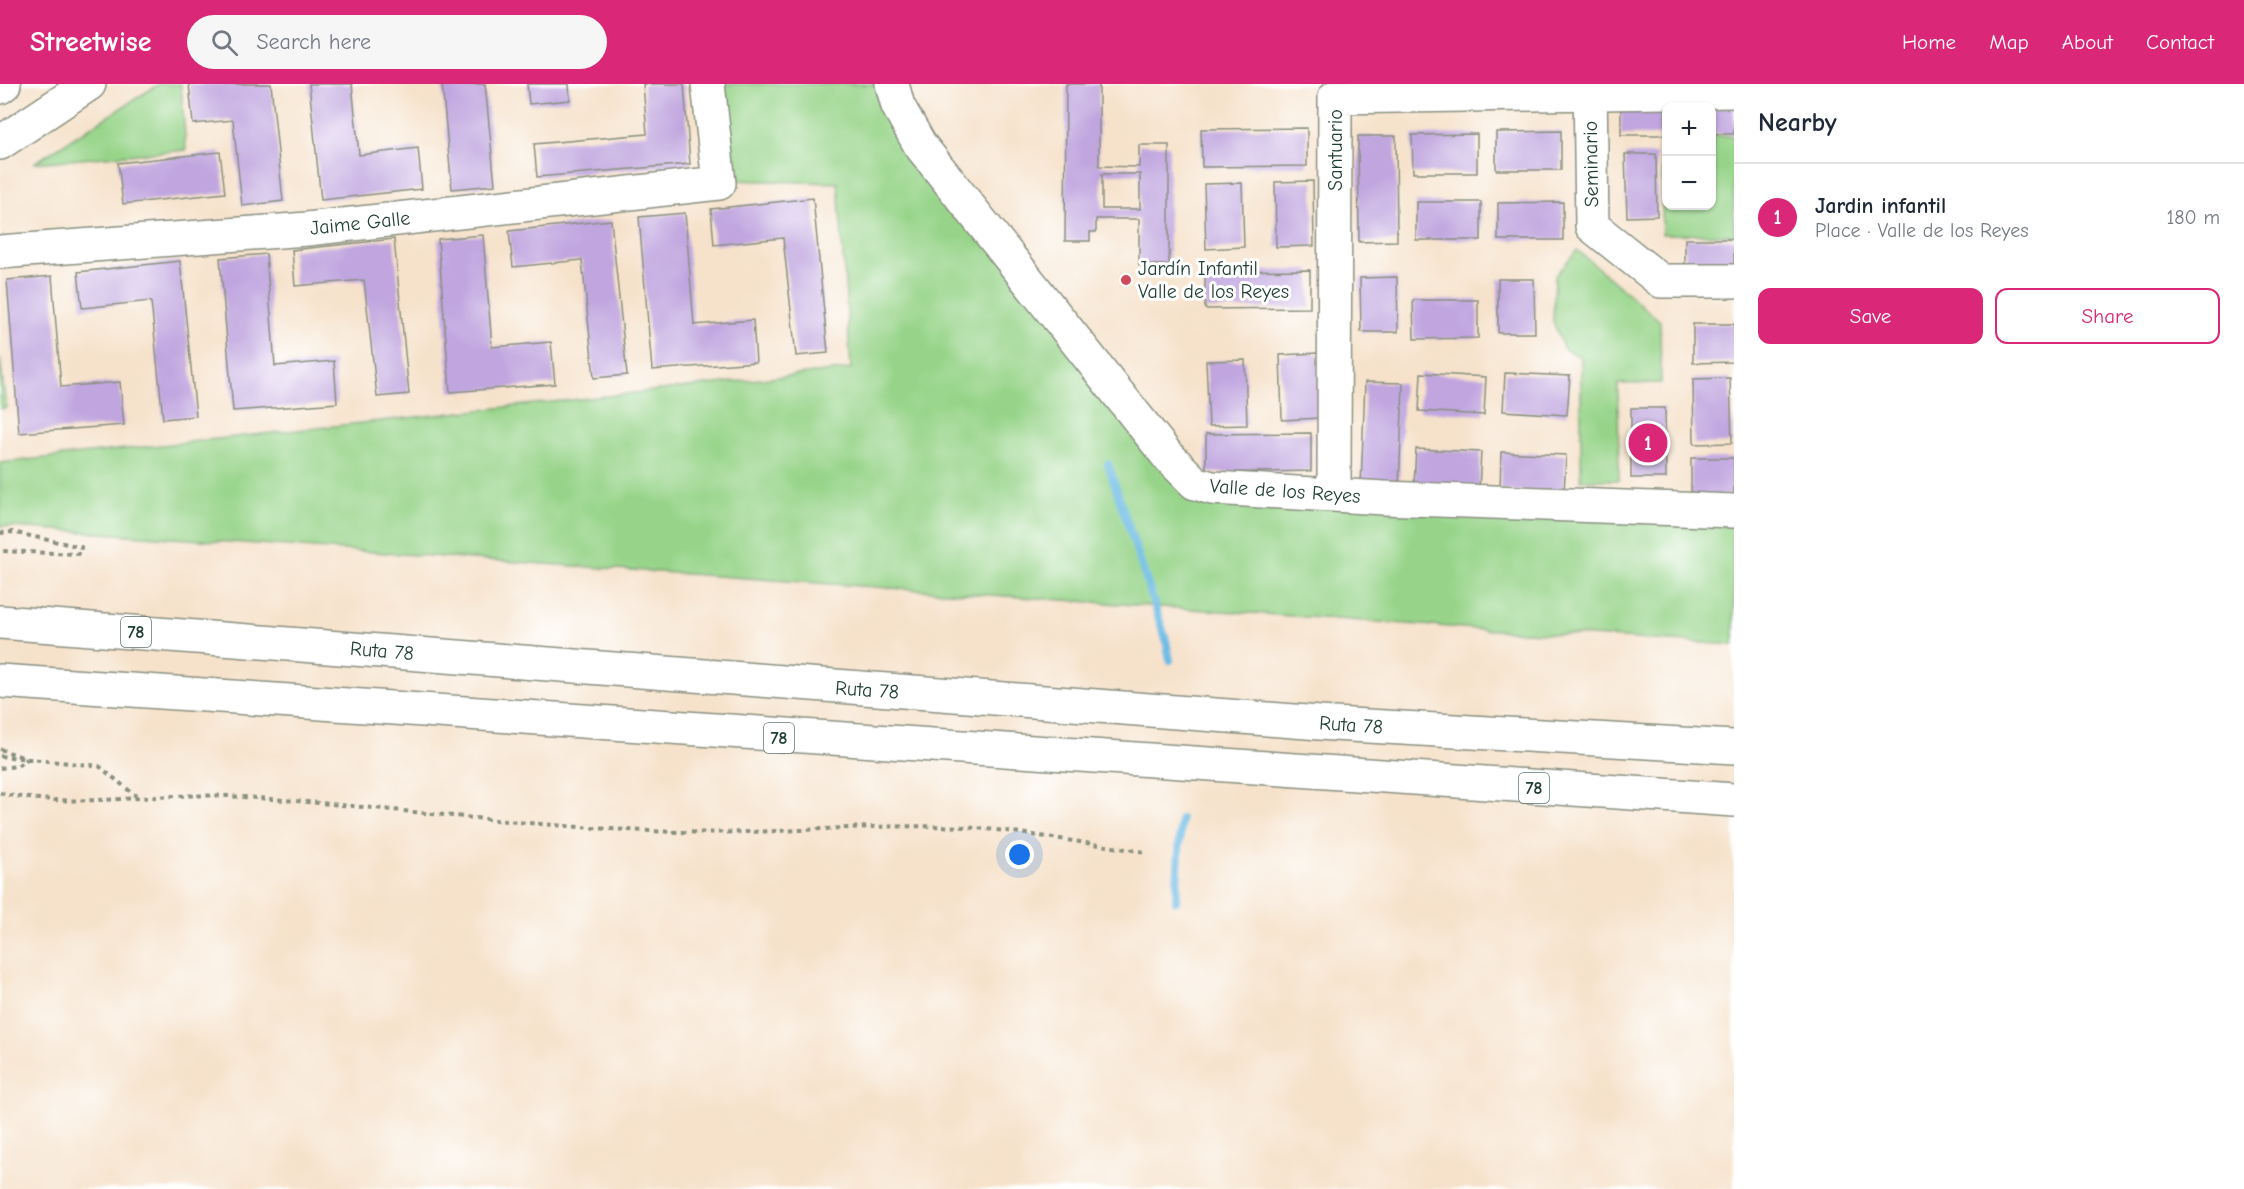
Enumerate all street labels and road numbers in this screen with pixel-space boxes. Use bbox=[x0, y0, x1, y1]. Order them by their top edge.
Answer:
street label: Santuario bbox=[1324, 109, 1347, 191]
street label: Seminario bbox=[1579, 121, 1603, 207]
street label: Jaime Galle bbox=[309, 206, 411, 240]
street label: Valle de los Reyes bbox=[1209, 474, 1361, 508]
road number: 78 bbox=[121, 617, 151, 647]
street label: Ruta 78 bbox=[349, 637, 415, 665]
street label: Ruta 78 bbox=[834, 676, 900, 704]
street label: Ruta 78 bbox=[1318, 711, 1384, 739]
road number: 78 bbox=[764, 723, 794, 753]
road number: 78 bbox=[1519, 773, 1549, 803]

